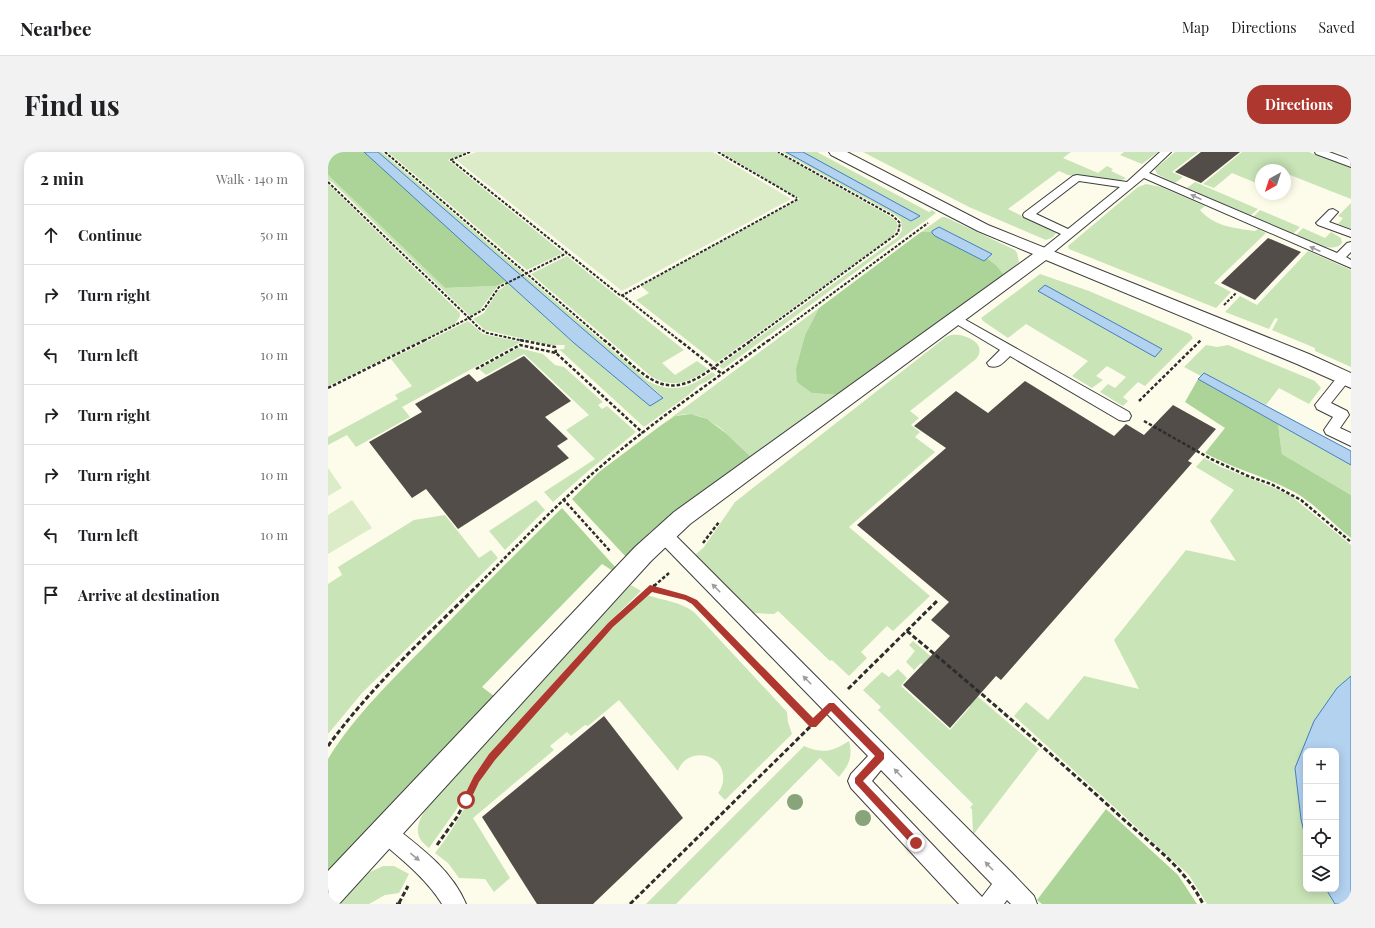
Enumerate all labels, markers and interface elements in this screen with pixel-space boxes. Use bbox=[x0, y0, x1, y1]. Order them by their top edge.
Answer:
text: Nearbee bbox=[20, 15, 92, 41]
text: Map bbox=[1182, 18, 1209, 37]
text: Directions bbox=[1231, 18, 1297, 37]
text: Saved bbox=[1319, 18, 1355, 37]
button: Directions bbox=[1247, 85, 1351, 124]
text: Find us bbox=[24, 86, 120, 123]
north arrow bbox=[1255, 164, 1291, 200]
text: 2 min bbox=[40, 167, 84, 189]
text: Walk · 140 m bbox=[216, 170, 288, 187]
one-way arrow bbox=[1191, 194, 1202, 200]
icon: ahead bbox=[40, 224, 62, 246]
text: Continue bbox=[78, 225, 142, 245]
text: 50 m bbox=[260, 226, 288, 243]
one-way arrow bbox=[1310, 246, 1321, 252]
icon: right bbox=[40, 284, 62, 306]
text: Turn right bbox=[78, 285, 151, 305]
text: 50 m bbox=[260, 286, 288, 303]
icon: left bbox=[40, 344, 62, 366]
text: Turn left bbox=[78, 345, 139, 365]
text: 10 m bbox=[261, 346, 288, 363]
icon: right bbox=[40, 404, 62, 426]
text: Turn right bbox=[78, 405, 151, 425]
text: 10 m bbox=[261, 406, 288, 423]
icon: right bbox=[40, 464, 62, 486]
text: Turn right bbox=[78, 465, 151, 485]
text: 10 m bbox=[261, 466, 288, 483]
icon: left bbox=[40, 524, 62, 546]
text: Turn left bbox=[78, 525, 139, 545]
text: 10 m bbox=[261, 526, 288, 543]
one-way arrow bbox=[711, 583, 720, 593]
icon: arrive bbox=[40, 584, 62, 606]
text: Arrive at destination bbox=[78, 585, 220, 605]
one-way arrow bbox=[802, 675, 812, 685]
map controls bbox=[1303, 748, 1339, 892]
button: + bbox=[1303, 748, 1339, 784]
one-way arrow bbox=[893, 768, 903, 778]
button: − bbox=[1303, 784, 1339, 820]
route start bbox=[457, 791, 475, 809]
button: locate bbox=[1303, 820, 1339, 856]
route end bbox=[907, 834, 925, 852]
one-way arrow bbox=[409, 853, 420, 861]
button: layers bbox=[1303, 856, 1339, 892]
one-way arrow bbox=[984, 861, 993, 871]

